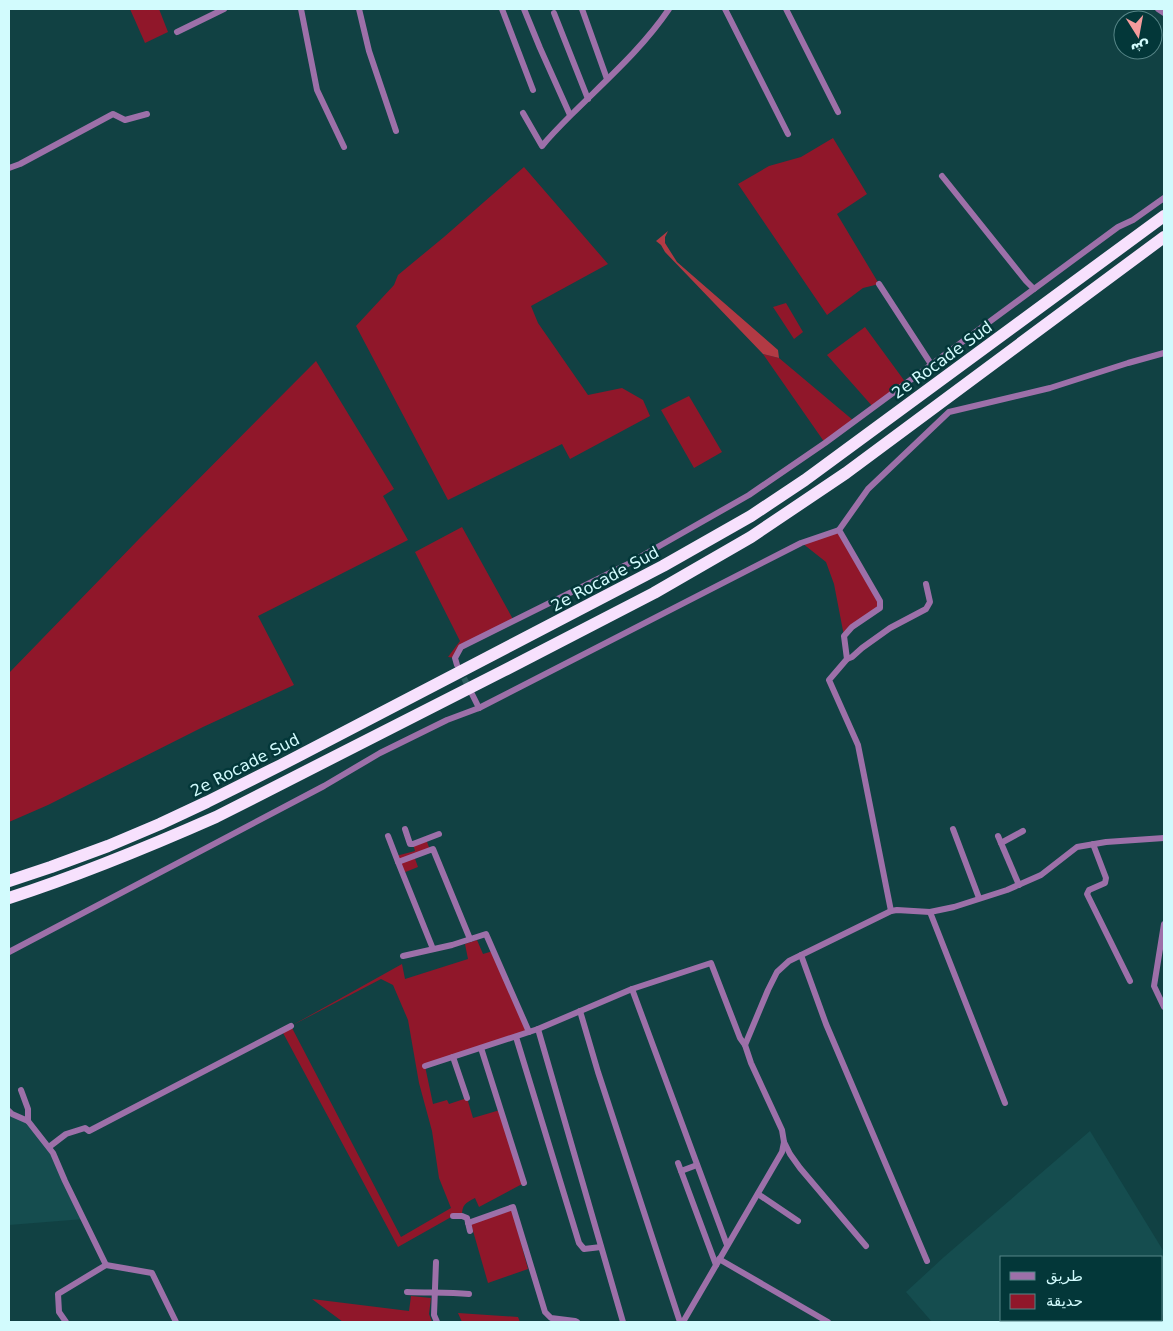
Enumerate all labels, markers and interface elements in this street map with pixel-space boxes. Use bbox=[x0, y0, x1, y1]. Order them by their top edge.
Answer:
north arrow bbox=[1113, 10, 1163, 60]
text: ش bbox=[1129, 38, 1151, 57]
street label: 2e Rocade Sud bbox=[888, 317, 996, 403]
street label: 2e Rocade Sud bbox=[548, 543, 662, 615]
street label: 2e Rocade Sud bbox=[187, 729, 303, 801]
legend bbox=[1000, 1256, 1163, 1321]
text: طريق bbox=[1046, 1267, 1083, 1285]
text: حديقة bbox=[1046, 1292, 1083, 1310]

